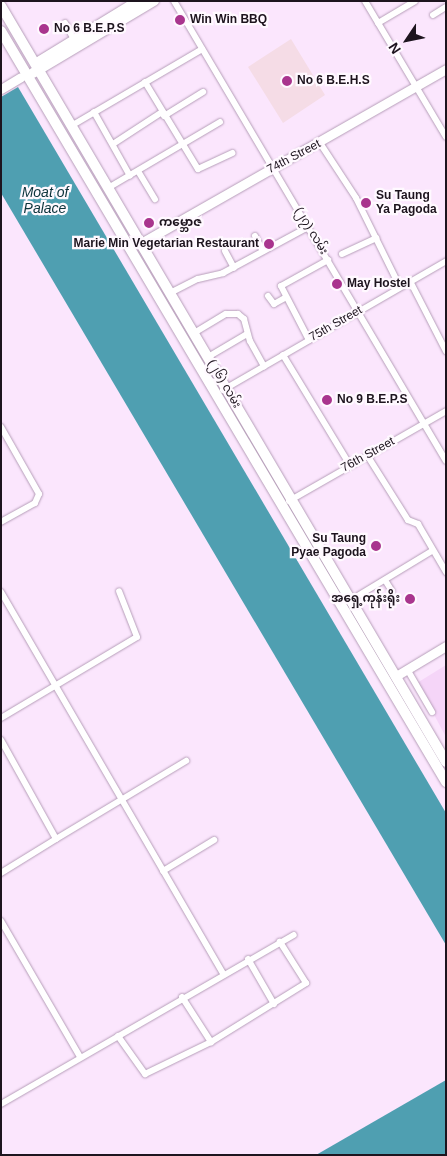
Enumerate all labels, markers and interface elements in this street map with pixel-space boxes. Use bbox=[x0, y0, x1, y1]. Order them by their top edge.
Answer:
place label: Win Win BBQ bbox=[190, 13, 267, 27]
marker: Win Win BBQ bbox=[174, 14, 186, 26]
north arrow bbox=[382, 15, 432, 65]
place label: No 6 B.E.P.S bbox=[54, 22, 124, 36]
marker: No 6 B.E.P.S bbox=[38, 23, 50, 35]
text: N bbox=[385, 40, 404, 57]
place label: No 6 B.E.H.S bbox=[297, 74, 370, 88]
marker: No 6 B.E.H.S bbox=[281, 75, 293, 87]
street label: 74th Street bbox=[265, 137, 323, 177]
water label: Moat of Palace bbox=[22, 184, 68, 216]
place label: Su Taung Ya Pagoda bbox=[376, 189, 437, 217]
marker: Su Taung Ya Pagoda bbox=[360, 197, 372, 209]
street label: (၂၇) လမ်း bbox=[291, 205, 331, 257]
place label: ကမ္ဘောဇ bbox=[159, 216, 202, 230]
marker: ကမ္ဘောဇ bbox=[143, 217, 155, 229]
place label: Marie Min Vegetarian Restaurant bbox=[74, 237, 259, 251]
marker: Marie Min Vegetarian Restaurant bbox=[263, 238, 275, 250]
place label: May Hostel bbox=[347, 277, 410, 291]
marker: May Hostel bbox=[331, 278, 343, 290]
street label: 75th Street bbox=[307, 303, 365, 345]
street label: (၂၆) လမ်း bbox=[204, 357, 244, 411]
place label: No 9 B.E.P.S bbox=[337, 393, 407, 407]
marker: No 9 B.E.P.S bbox=[321, 394, 333, 406]
street label: 76th Street bbox=[339, 434, 397, 476]
place label: Su Taung Pyae Pagoda bbox=[291, 532, 366, 560]
marker: Su Taung Pyae Pagoda bbox=[370, 540, 382, 552]
place label: အရှေ့ကုန်းရိုး bbox=[331, 592, 400, 606]
marker: အရှေ့ကုန်းရိုး bbox=[404, 593, 416, 605]

